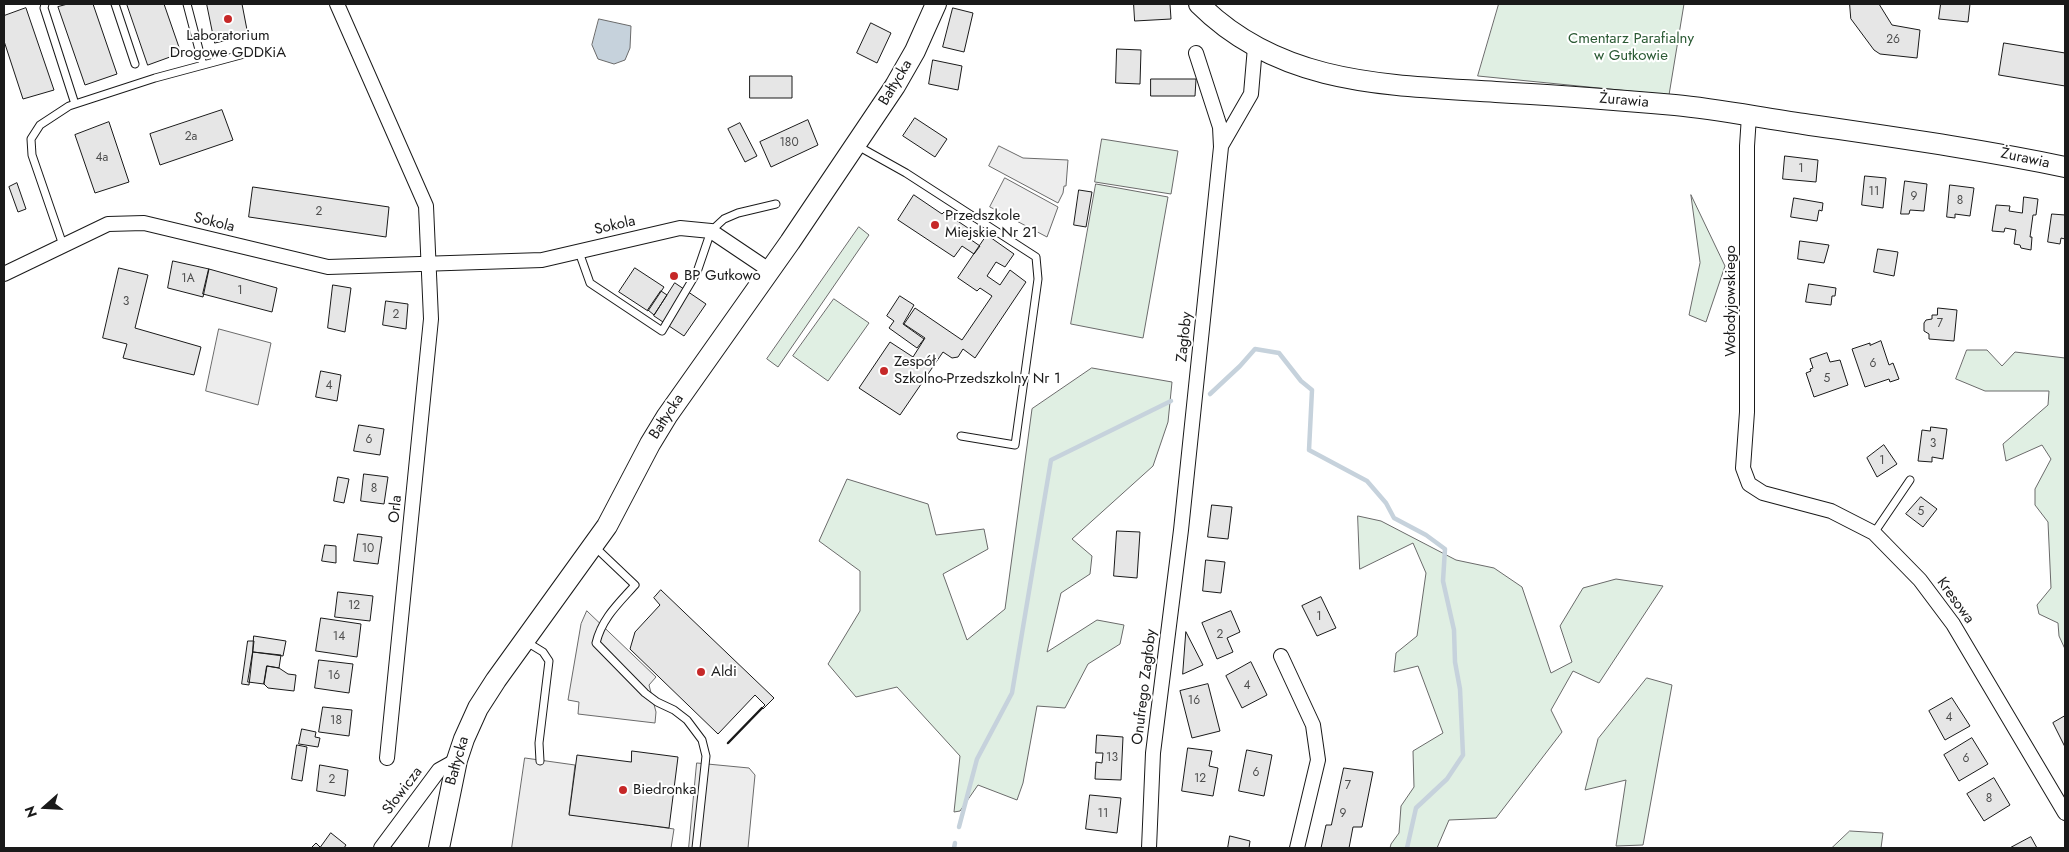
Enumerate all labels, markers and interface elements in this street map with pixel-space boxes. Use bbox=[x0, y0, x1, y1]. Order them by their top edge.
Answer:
marker: Laboratorium Drogowe GDDKiA bbox=[222, 13, 234, 25]
place label: Laboratorium Drogowe GDDKiA bbox=[170, 27, 286, 62]
park label: Cmentarz Parafialny w Gutkowie bbox=[1568, 30, 1694, 65]
house number: 26 bbox=[1886, 33, 1900, 47]
street label: Bałtycka bbox=[875, 57, 917, 109]
street label: Żurawia bbox=[1598, 90, 1650, 112]
house number: 2a bbox=[185, 130, 197, 144]
house number: 180 bbox=[779, 136, 799, 150]
street label: Żurawia bbox=[1999, 145, 2051, 173]
house number: 4a bbox=[96, 151, 108, 165]
house number: 1 bbox=[1798, 162, 1804, 176]
house number: 11 bbox=[1869, 185, 1879, 199]
house number: 9 bbox=[1911, 190, 1917, 204]
house number: 8 bbox=[1957, 194, 1963, 208]
house number: 2 bbox=[316, 205, 322, 219]
place label: Przedszkole Miejskie Nr 21 bbox=[945, 207, 1038, 242]
street label: Sokola bbox=[192, 209, 236, 237]
street label: Sokola bbox=[593, 213, 637, 239]
marker: Przedszkole Miejskie Nr 21 bbox=[929, 219, 941, 231]
street label: Wołodyjowskiego bbox=[1722, 245, 1740, 357]
place label: BP Gutkowo bbox=[684, 267, 761, 285]
marker: BP Gutkowo bbox=[668, 270, 680, 282]
house number: 1A bbox=[181, 272, 195, 286]
house number: 1 bbox=[237, 284, 243, 298]
house number: 3 bbox=[123, 295, 129, 309]
house number: 2 bbox=[393, 308, 399, 322]
street label: Zagłoby bbox=[1173, 311, 1197, 363]
house number: 7 bbox=[1937, 317, 1943, 331]
place label: Zespół Szkolno-Przedszkolny Nr 1 bbox=[894, 353, 1061, 388]
house number: 6 bbox=[1870, 357, 1876, 371]
marker: Zespół Szkolno-Przedszkolny Nr 1 bbox=[878, 365, 890, 377]
house number: 5 bbox=[1824, 372, 1830, 386]
house number: 4 bbox=[326, 379, 332, 393]
street label: Bałtycka bbox=[646, 391, 688, 443]
house number: 6 bbox=[366, 433, 372, 447]
house number: 3 bbox=[1930, 437, 1936, 451]
house number: 1 bbox=[1879, 454, 1885, 468]
house number: 8 bbox=[371, 482, 377, 496]
street label: Orla bbox=[386, 494, 406, 524]
house number: 5 bbox=[1918, 505, 1924, 519]
house number: 10 bbox=[362, 542, 374, 556]
street label: Kresowa bbox=[1932, 574, 1978, 628]
house number: 12 bbox=[348, 599, 360, 613]
house number: 1 bbox=[1316, 610, 1322, 624]
street label: Onufrego Zagłoby bbox=[1129, 628, 1161, 746]
house number: 2 bbox=[1217, 628, 1223, 642]
house number: 14 bbox=[333, 630, 345, 644]
place label: Aldi bbox=[711, 663, 737, 681]
marker: Aldi bbox=[695, 666, 707, 678]
house number: 16 bbox=[328, 669, 340, 683]
house number: 4 bbox=[1244, 679, 1250, 693]
house number: 16 bbox=[1188, 694, 1200, 708]
house number: 4 bbox=[1946, 711, 1952, 725]
house number: 18 bbox=[330, 714, 342, 728]
street label: Bałtycka bbox=[442, 734, 474, 788]
house number: 13 bbox=[1106, 751, 1118, 765]
house number: 6 bbox=[1963, 752, 1969, 766]
street label: Słowicza bbox=[379, 764, 427, 818]
house number: 6 bbox=[1253, 766, 1259, 780]
house number: 12 bbox=[1194, 772, 1206, 786]
house number: 2 bbox=[329, 773, 335, 787]
house number: 7 bbox=[1345, 779, 1351, 793]
place label: Biedronka bbox=[633, 781, 696, 799]
north arrow bbox=[20, 782, 70, 832]
marker: Biedronka bbox=[617, 784, 629, 796]
house number: 8 bbox=[1986, 792, 1992, 806]
text: N bbox=[20, 803, 42, 820]
house number: 11 bbox=[1098, 807, 1108, 821]
house number: 9 bbox=[1340, 807, 1346, 821]

